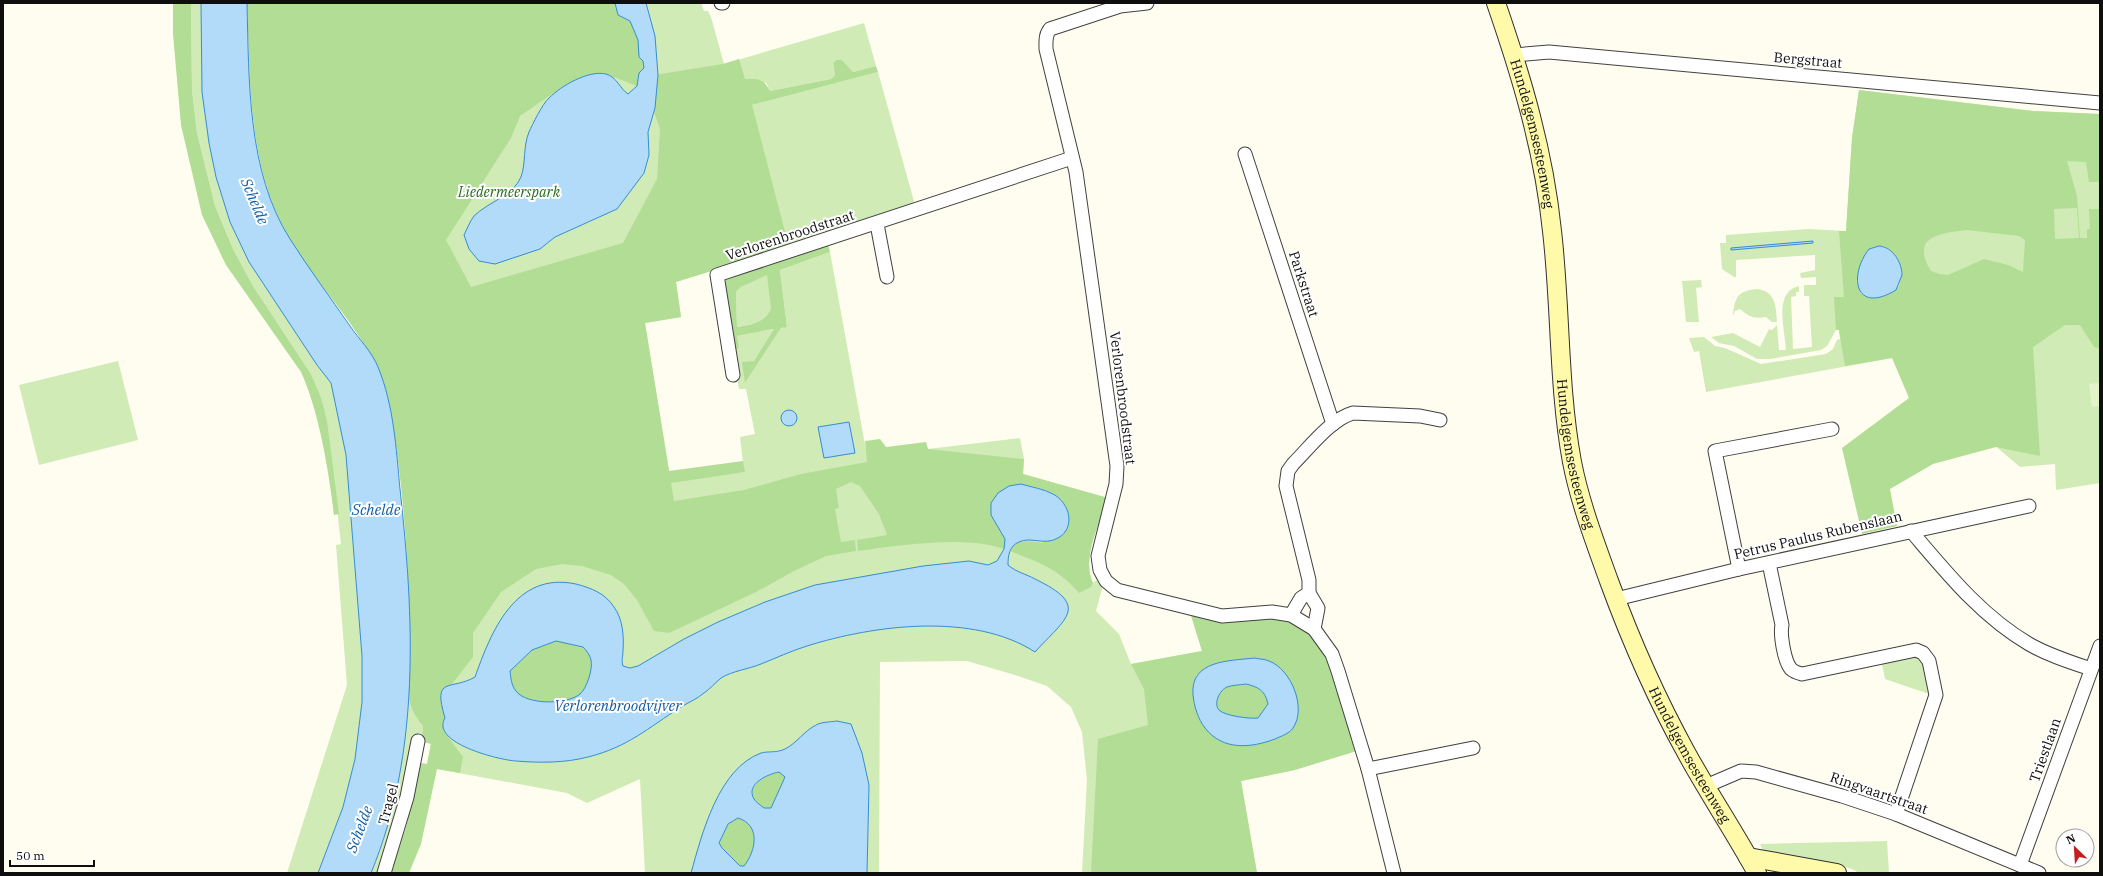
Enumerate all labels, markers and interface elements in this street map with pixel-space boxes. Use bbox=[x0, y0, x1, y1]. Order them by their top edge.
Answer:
street label: Bergstraat bbox=[1773, 48, 1843, 72]
street label: Hundelgemsesteenweg bbox=[1506, 57, 1558, 210]
water label: Schelde bbox=[236, 174, 273, 227]
park label: Liedermeerspark bbox=[457, 183, 561, 201]
street label: Verlorenbroodstraat bbox=[723, 206, 857, 264]
street label: Parkstraat bbox=[1285, 249, 1323, 319]
street label: Verlorenbroodstraat bbox=[1106, 330, 1140, 466]
street label: Hundelgemsesteenweg bbox=[1553, 378, 1599, 532]
water label: Schelde bbox=[351, 500, 401, 519]
street label: Petrus Paulus Rubenslaan bbox=[1732, 507, 1904, 563]
street label: Hundelgemsesteenweg bbox=[1645, 684, 1735, 827]
water label: Verlorenbroodvijver bbox=[554, 696, 682, 715]
street label: Triestlaan bbox=[2025, 715, 2065, 785]
street label: Ringvaartstraat bbox=[1828, 768, 1930, 818]
street label: Tragel bbox=[374, 781, 402, 827]
water label: Schelde bbox=[341, 803, 377, 856]
north arrow bbox=[2055, 828, 2095, 868]
text: N bbox=[2064, 831, 2078, 847]
scale bar bbox=[10, 842, 94, 868]
text: 50 m bbox=[16, 848, 45, 863]

